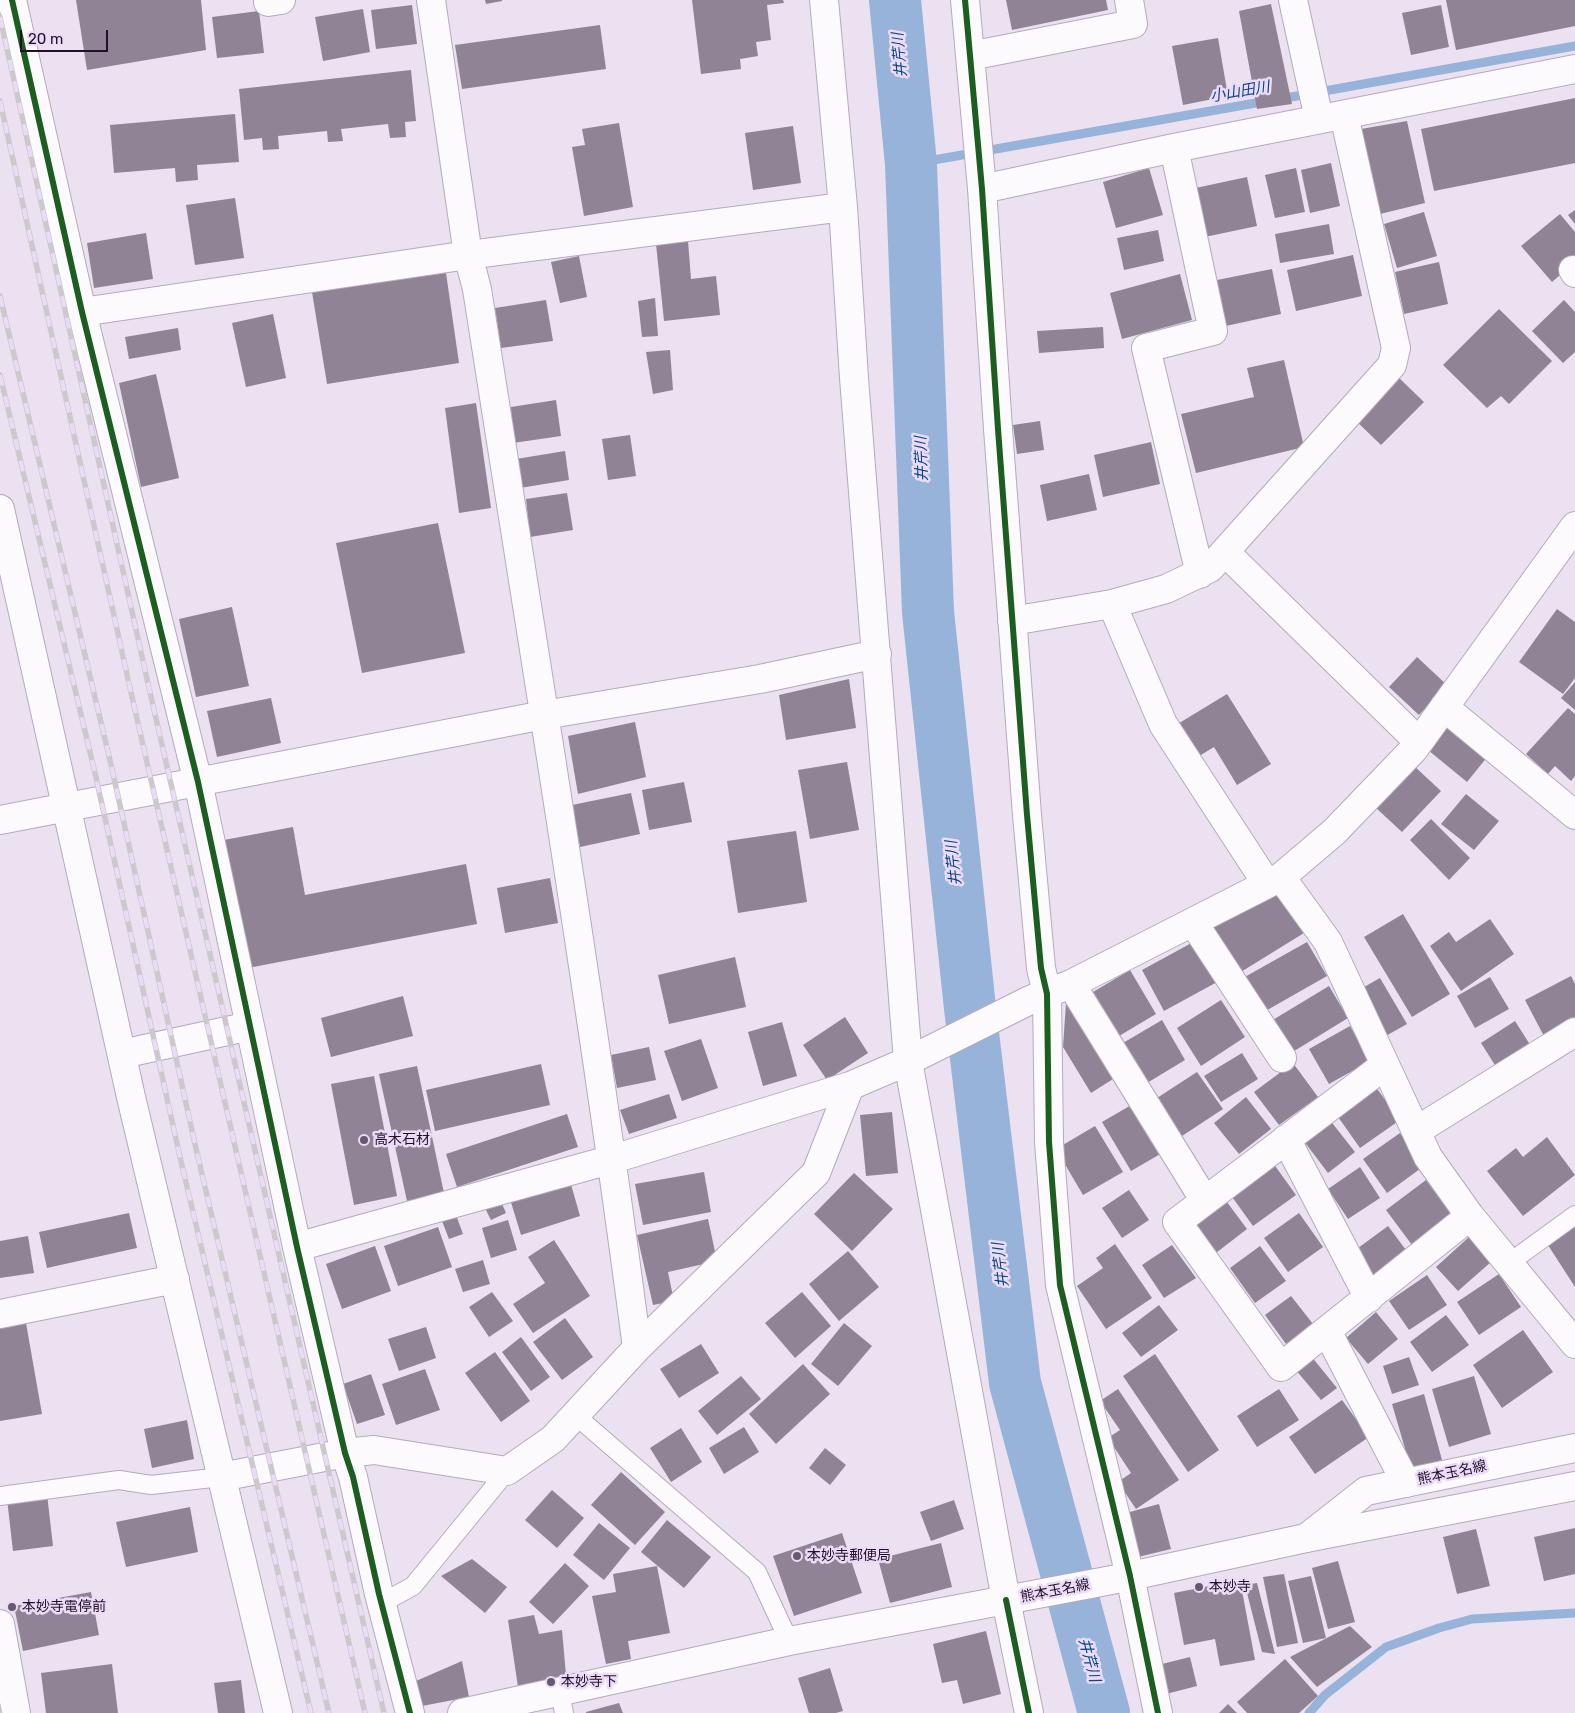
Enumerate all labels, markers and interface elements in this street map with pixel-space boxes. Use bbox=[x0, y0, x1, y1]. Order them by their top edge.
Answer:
scale bar bbox=[22, 20, 110, 52]
text: 20 m bbox=[28, 30, 63, 48]
water label: 井芹川 bbox=[889, 32, 911, 78]
water label: 小山田川 bbox=[1209, 78, 1271, 106]
water label: 井芹川 bbox=[912, 436, 932, 482]
water label: 井芹川 bbox=[943, 840, 965, 886]
place label: 高木石材 bbox=[374, 1132, 430, 1148]
marker: 高木石材 bbox=[358, 1134, 370, 1146]
water label: 井芹川 bbox=[989, 1242, 1013, 1288]
street label: 熊本玉名線 bbox=[1416, 1458, 1488, 1488]
place label: 本妙寺郵便局 bbox=[807, 1548, 891, 1564]
marker: 本妙寺郵便局 bbox=[791, 1550, 803, 1562]
street label: 熊本玉名線 bbox=[1019, 1576, 1091, 1606]
place label: 本妙寺 bbox=[1209, 1579, 1251, 1595]
marker: 本妙寺 bbox=[1193, 1581, 1205, 1593]
place label: 本妙寺電停前 bbox=[22, 1599, 106, 1615]
marker: 本妙寺電停前 bbox=[6, 1601, 18, 1613]
water label: 井芹川 bbox=[1074, 1636, 1104, 1684]
place label: 本妙寺下 bbox=[561, 1674, 617, 1690]
marker: 本妙寺下 bbox=[545, 1676, 557, 1688]

